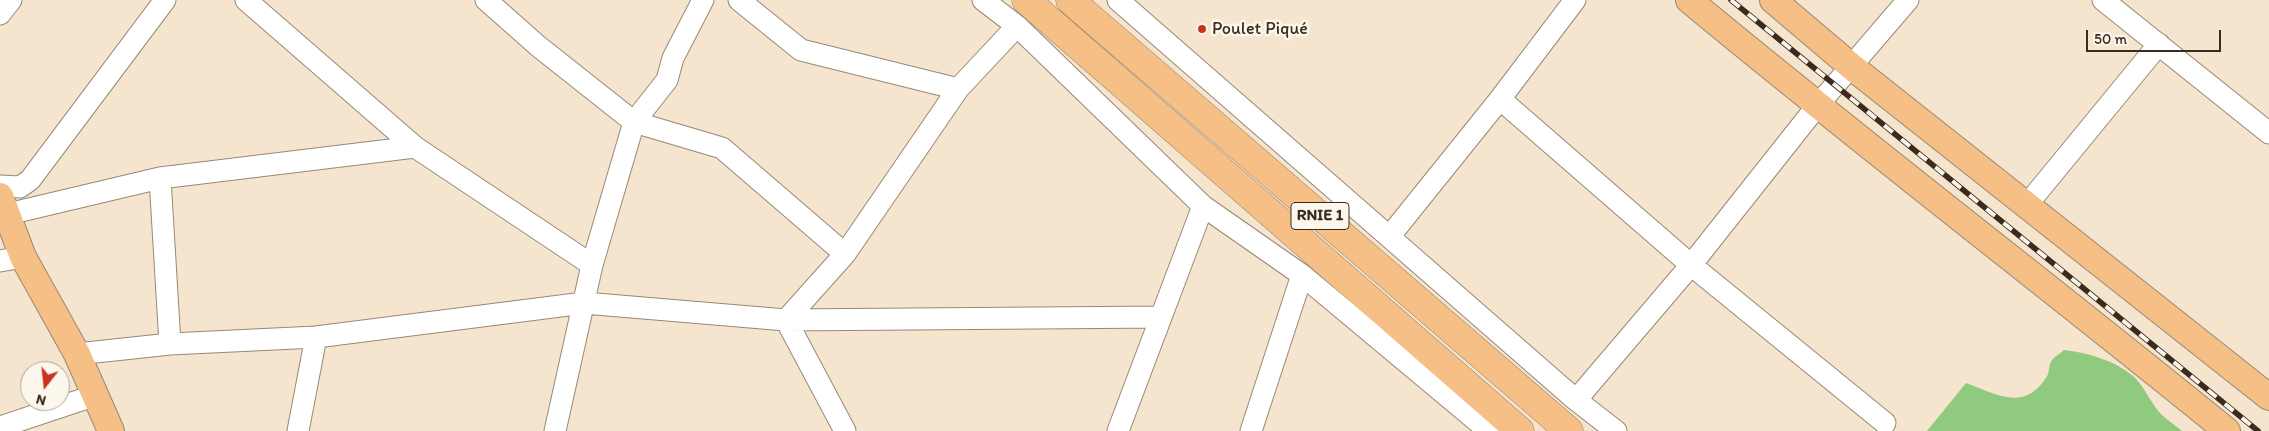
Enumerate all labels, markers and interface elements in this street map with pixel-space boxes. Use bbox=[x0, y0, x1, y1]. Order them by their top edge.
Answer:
place label: Poulet Piqué bbox=[1212, 18, 1308, 40]
scale bar bbox=[2089, 20, 2224, 52]
marker: Poulet Piqué bbox=[1196, 23, 1208, 35]
text: 50 m bbox=[2094, 30, 2127, 48]
road number: RNIE 1 bbox=[1291, 202, 1349, 230]
north arrow bbox=[20, 361, 70, 411]
text: N bbox=[34, 390, 48, 409]

